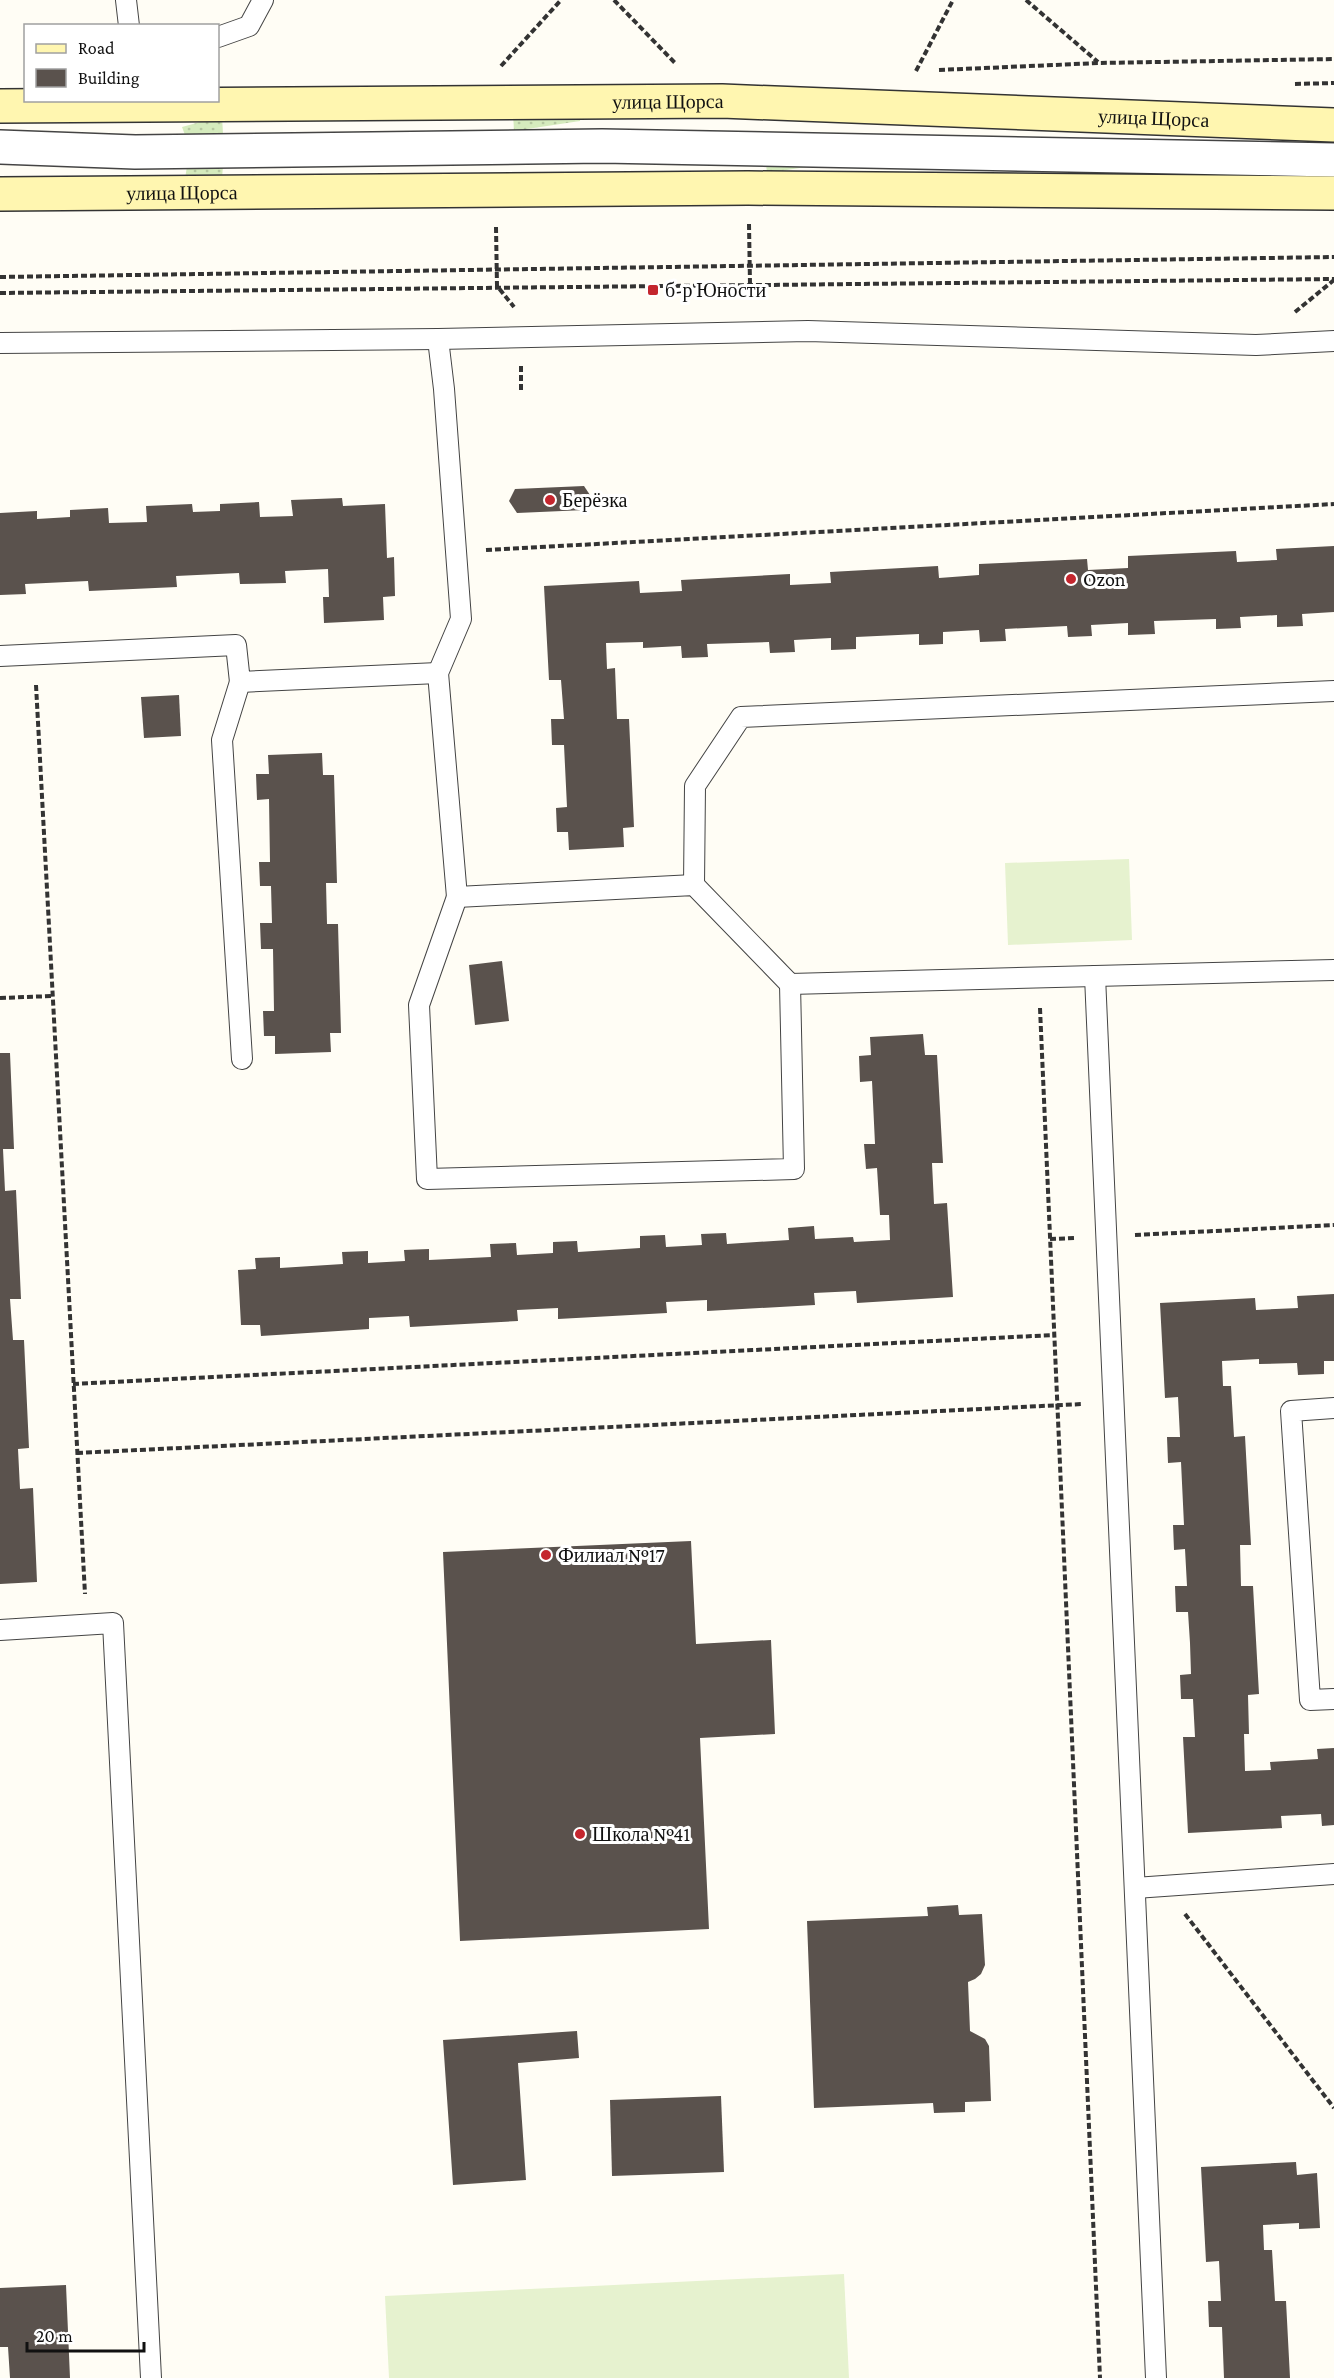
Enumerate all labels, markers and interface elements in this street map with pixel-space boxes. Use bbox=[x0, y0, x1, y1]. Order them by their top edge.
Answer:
legend bbox=[24, 24, 219, 102]
text: Road bbox=[78, 38, 115, 58]
text: Building bbox=[78, 68, 140, 88]
street label: улица Щорса bbox=[612, 90, 724, 114]
street label: улица Щорса bbox=[1098, 105, 1210, 131]
street label: улица Щорса bbox=[126, 181, 238, 205]
place label: б-р Юности bbox=[665, 279, 767, 302]
marker: б-р Юности bbox=[646, 283, 660, 297]
place label: Берёзка bbox=[562, 489, 628, 512]
marker: Берёзка bbox=[543, 493, 557, 507]
place label: Ozon bbox=[1083, 568, 1126, 590]
marker: Ozon bbox=[1064, 572, 1078, 586]
place label: Филиал №17 bbox=[558, 1544, 665, 1566]
marker: Филиал №17 bbox=[539, 1548, 553, 1562]
place label: Школа №41 bbox=[592, 1823, 690, 1845]
marker: Школа №41 bbox=[573, 1827, 587, 1841]
scale bar bbox=[27, 2315, 144, 2353]
text: 20 m bbox=[36, 2326, 73, 2346]

